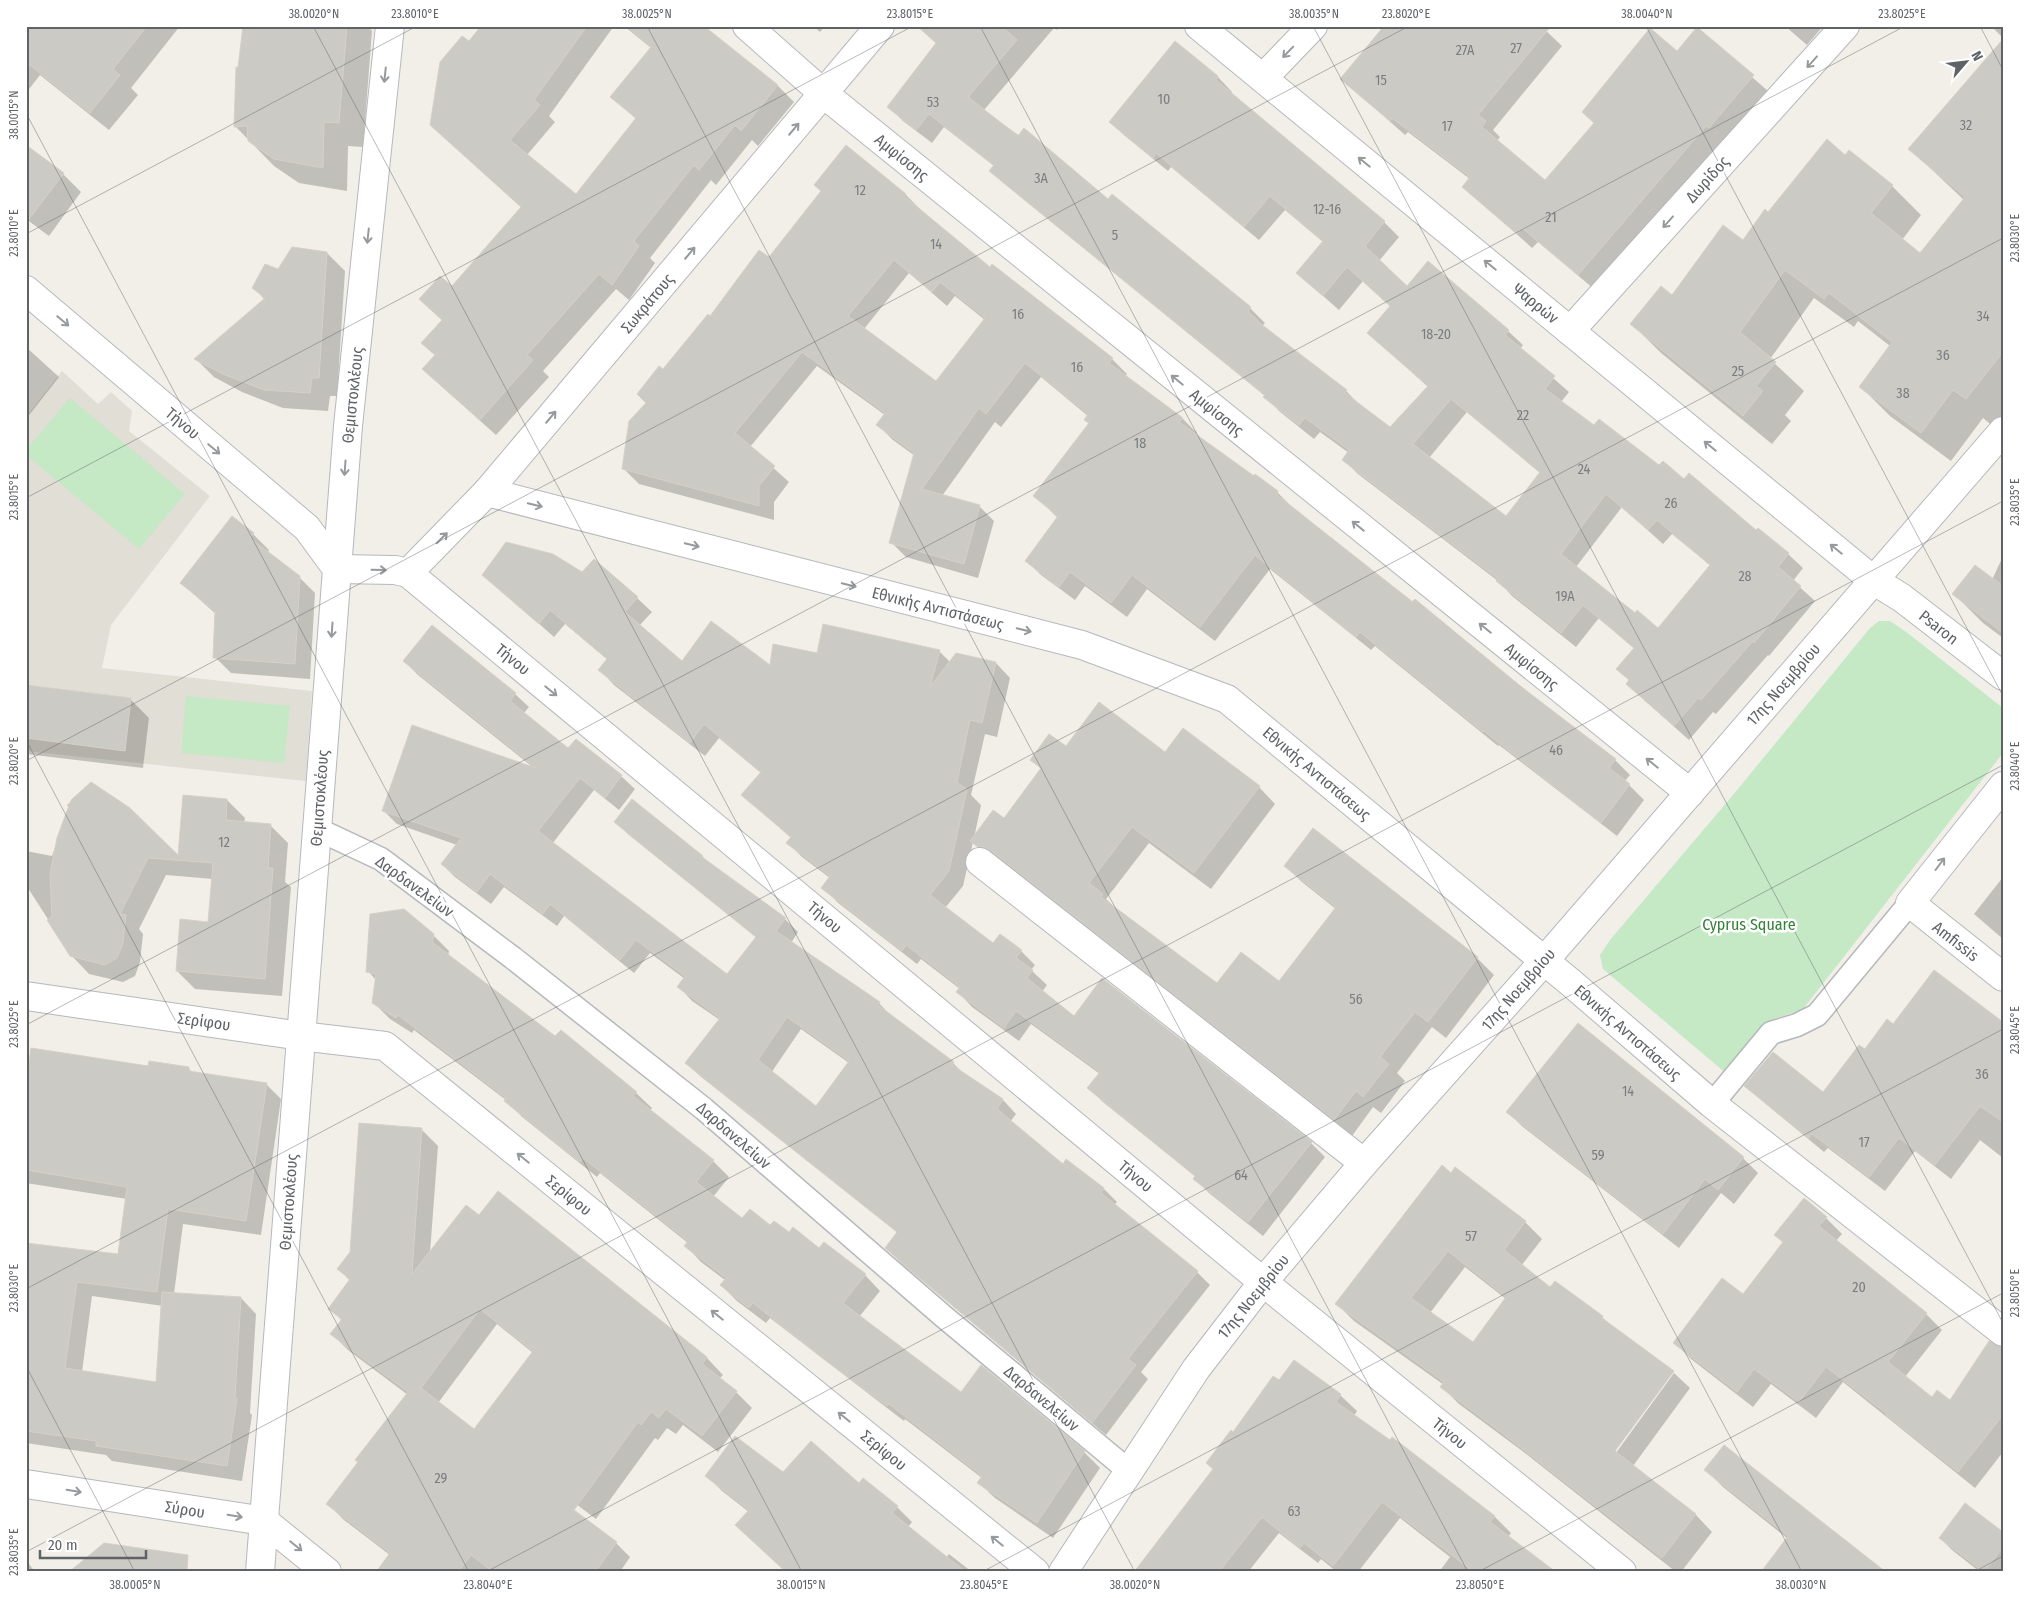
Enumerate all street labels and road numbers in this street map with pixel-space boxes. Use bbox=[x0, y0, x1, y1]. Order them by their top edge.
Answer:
street label: Αμφίσσης bbox=[871, 130, 933, 185]
street label: Δωρίδος bbox=[1682, 152, 1733, 206]
street label: Σωκράτους bbox=[617, 269, 678, 337]
street label: Ψαρρών bbox=[1509, 279, 1562, 328]
street label: Θεμιστοκλέους bbox=[338, 346, 367, 444]
street label: Αμφίσσης bbox=[1186, 385, 1248, 440]
street label: Τήνου bbox=[162, 404, 204, 443]
street label: Εθνικής Αντιστάσεως bbox=[870, 583, 1006, 634]
street label: Psaron bbox=[1915, 606, 1962, 649]
street label: Αμφίσσης bbox=[1501, 639, 1563, 694]
street label: 17ης Νοεμβρίου bbox=[1743, 639, 1824, 729]
street label: Τήνου bbox=[492, 640, 534, 679]
street label: Εθνικής Αντιστάσεως bbox=[1259, 723, 1375, 824]
street label: Θεμιστοκλέους bbox=[307, 749, 332, 847]
street label: Δαρδανελείων bbox=[372, 852, 458, 921]
street label: Τήνου bbox=[804, 898, 846, 937]
street label: Amfissis bbox=[1929, 917, 1983, 965]
street label: 17ης Νοεμβρίου bbox=[1478, 944, 1559, 1034]
street label: Εθνικής Αντιστάσεως bbox=[1570, 981, 1685, 1084]
street label: Σερίφου bbox=[176, 1008, 232, 1035]
street label: Δαρδανελείων bbox=[693, 1098, 775, 1173]
street label: Θεμιστοκλέους bbox=[276, 1153, 301, 1251]
street label: Τήνου bbox=[1115, 1157, 1157, 1196]
street label: Σερίφου bbox=[542, 1171, 595, 1220]
street label: 17ης Νοεμβρίου bbox=[1214, 1250, 1293, 1342]
street label: Δαρδανελείων bbox=[1000, 1361, 1083, 1435]
street label: Τήνου bbox=[1429, 1414, 1471, 1453]
street label: Σερίφου bbox=[857, 1426, 910, 1475]
street label: Σύρου bbox=[164, 1497, 206, 1522]

